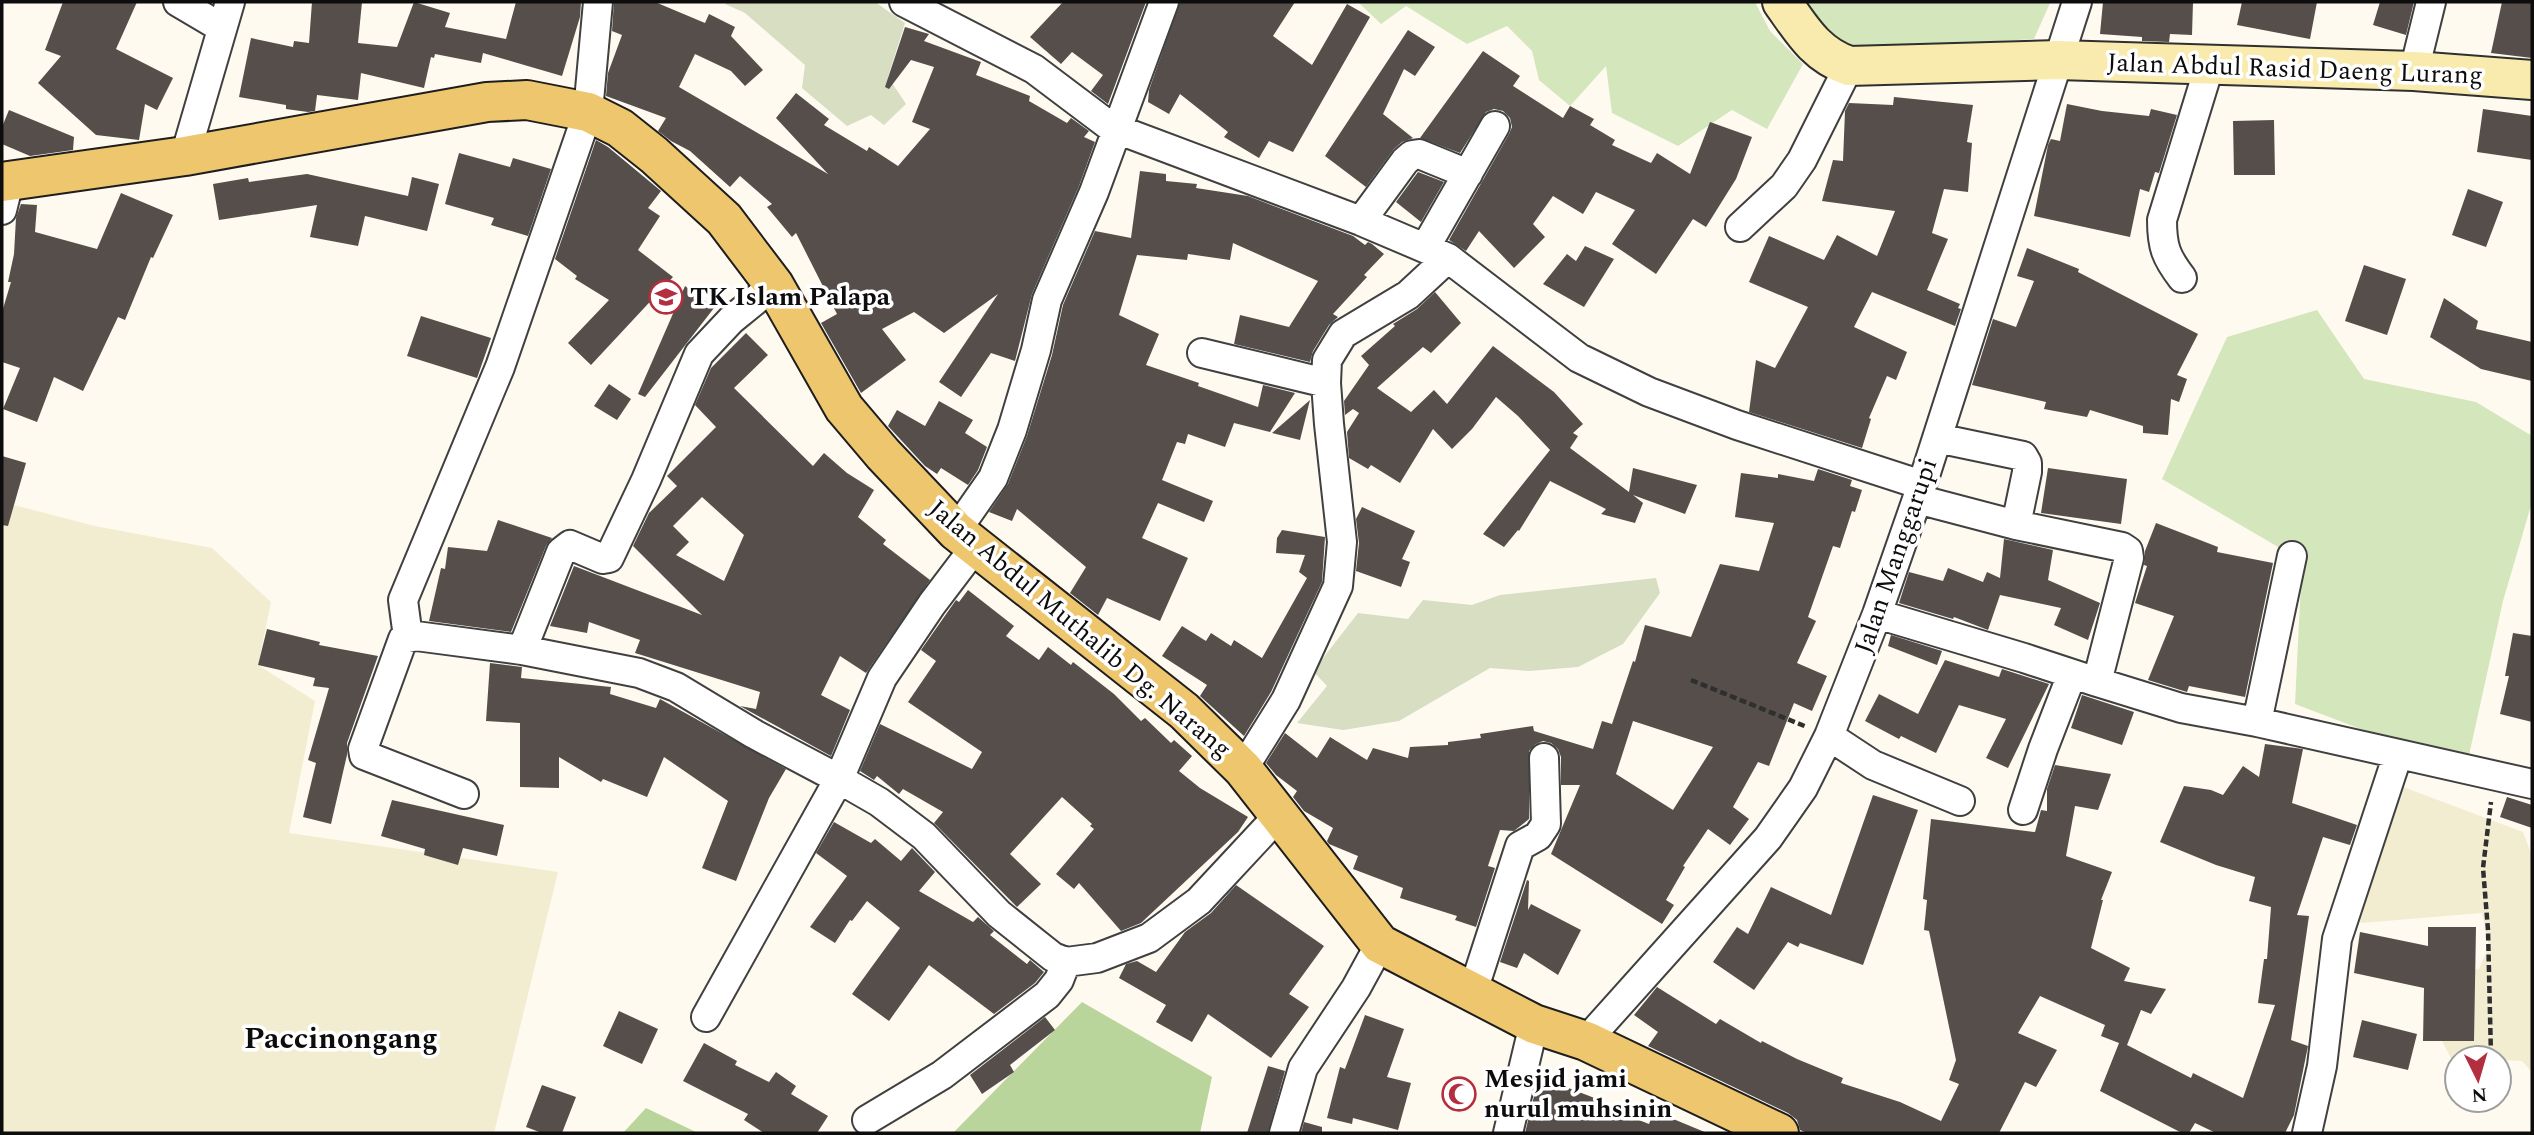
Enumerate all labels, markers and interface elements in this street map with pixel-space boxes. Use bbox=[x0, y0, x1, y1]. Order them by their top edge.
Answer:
street label: Jalan Abdul Rasid Daeng Lurang bbox=[2106, 42, 2484, 96]
place label: TK Islam Palapa bbox=[690, 277, 891, 317]
school or university icon: TK Islam Palapa bbox=[647, 278, 685, 316]
street label: Jalan Manggarupi bbox=[1844, 453, 1948, 659]
street label: Jalan Abdul Muthalib Dg. Narang bbox=[919, 490, 1241, 768]
district label: Paccinongang bbox=[244, 1016, 438, 1062]
north arrow bbox=[2443, 1044, 2513, 1114]
place label: Mesjid jami nurul muhsinin bbox=[1484, 1059, 1672, 1129]
mosque icon: Mesjid jami nurul muhsinin bbox=[1440, 1075, 1478, 1113]
text: N bbox=[2470, 1079, 2488, 1110]

